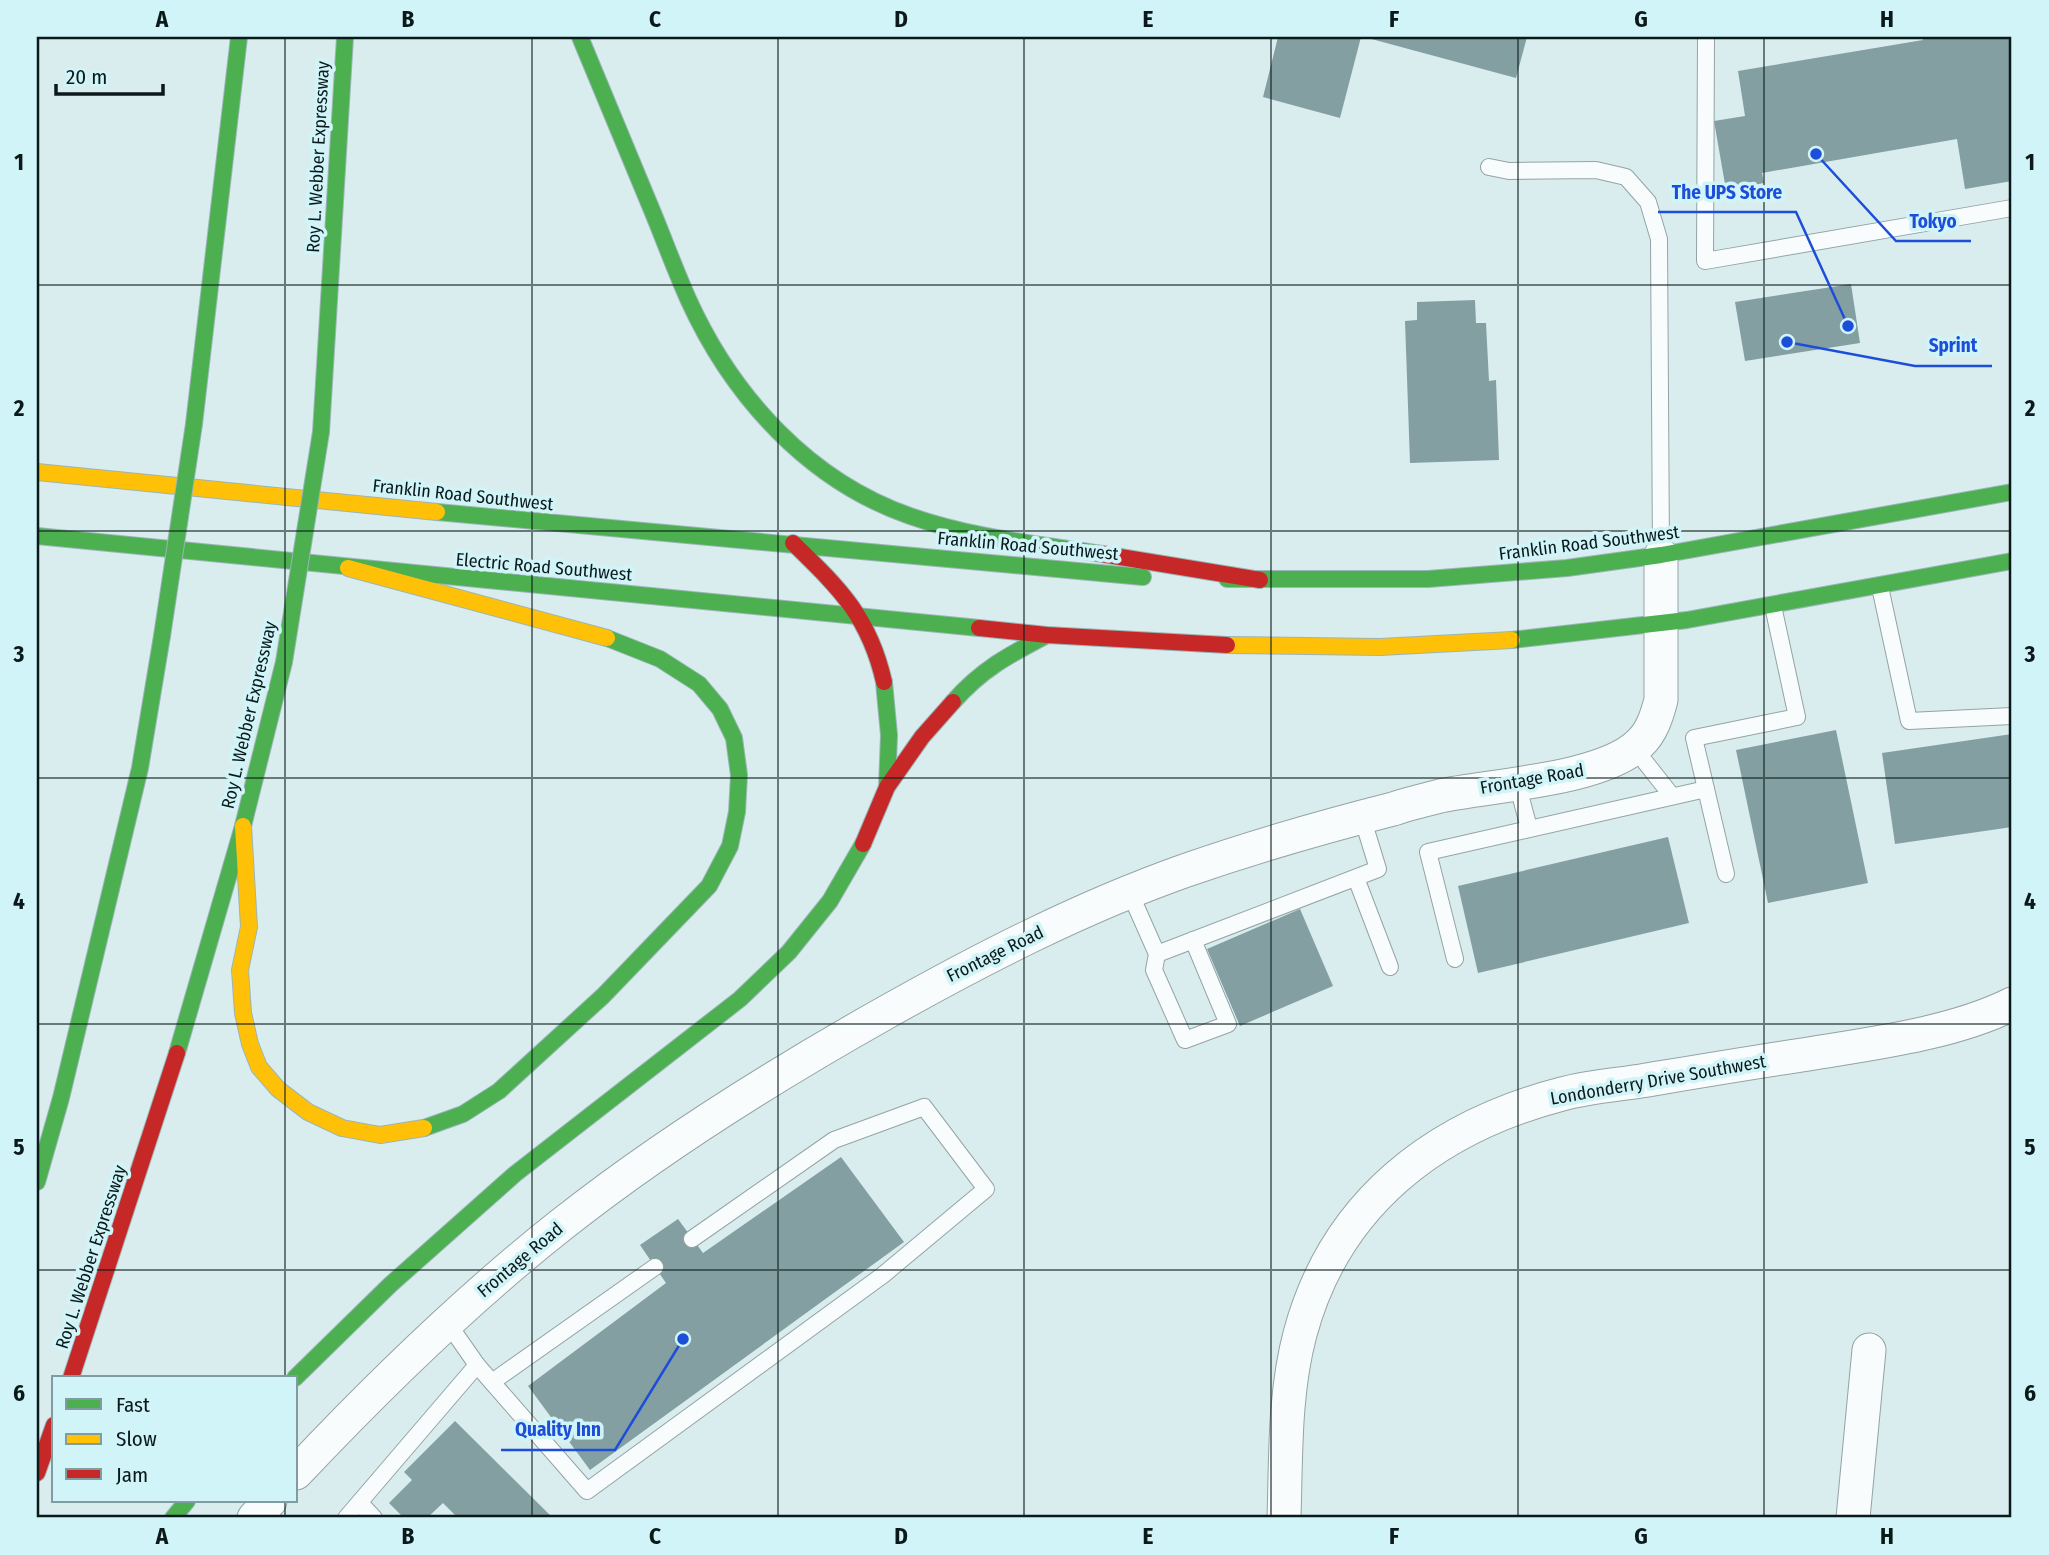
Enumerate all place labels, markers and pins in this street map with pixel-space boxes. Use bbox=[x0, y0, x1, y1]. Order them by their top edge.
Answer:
callout: The UPS Store bbox=[1658, 172, 1796, 212]
callout: Tokyo bbox=[1896, 201, 1971, 241]
callout: Sprint bbox=[1915, 326, 1992, 366]
callout: Quality Inn bbox=[501, 1410, 615, 1450]

